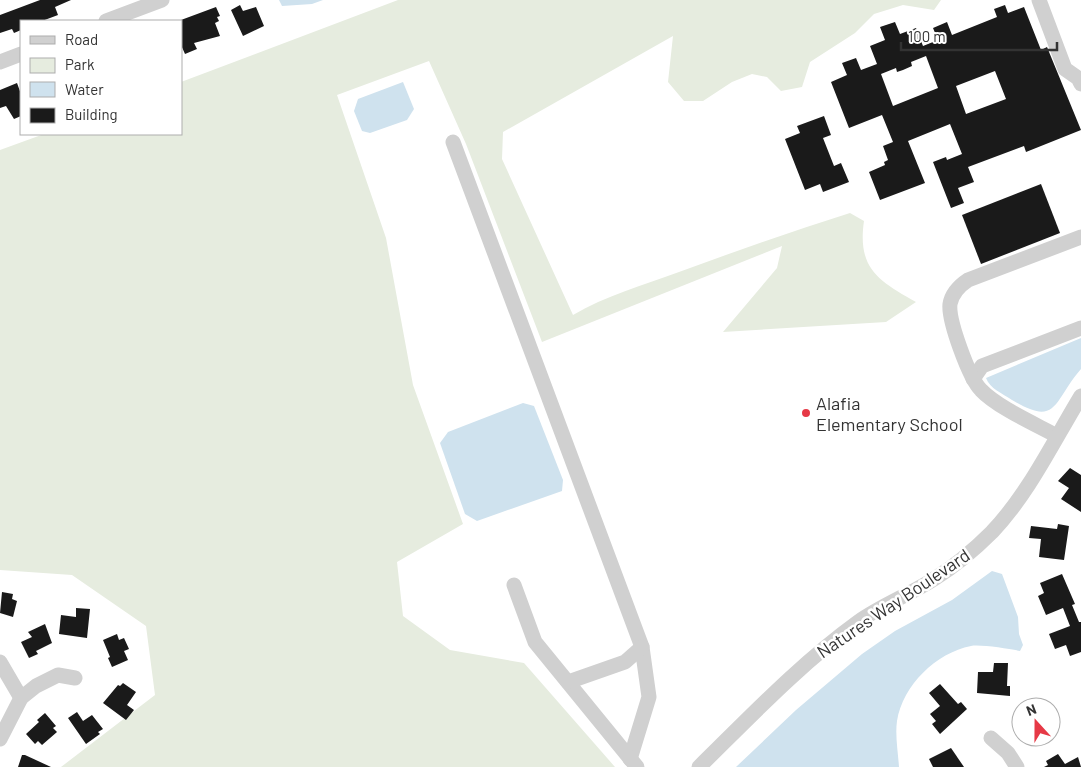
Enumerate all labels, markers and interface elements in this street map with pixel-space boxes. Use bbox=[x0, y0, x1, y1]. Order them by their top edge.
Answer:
legend bbox=[20, 20, 182, 135]
scale bar bbox=[901, 20, 1057, 52]
text: 100 m bbox=[908, 27, 946, 45]
text: Road bbox=[65, 30, 98, 48]
text: Park bbox=[65, 55, 95, 73]
text: Water bbox=[65, 80, 104, 98]
text: Building bbox=[65, 105, 118, 123]
place label: Alafia Elementary School bbox=[816, 392, 963, 435]
marker: Alafia Elementary School bbox=[800, 407, 812, 419]
street label: Natures Way Boulevard bbox=[812, 544, 974, 662]
north arrow bbox=[1011, 697, 1061, 747]
text: N bbox=[1024, 700, 1039, 719]

